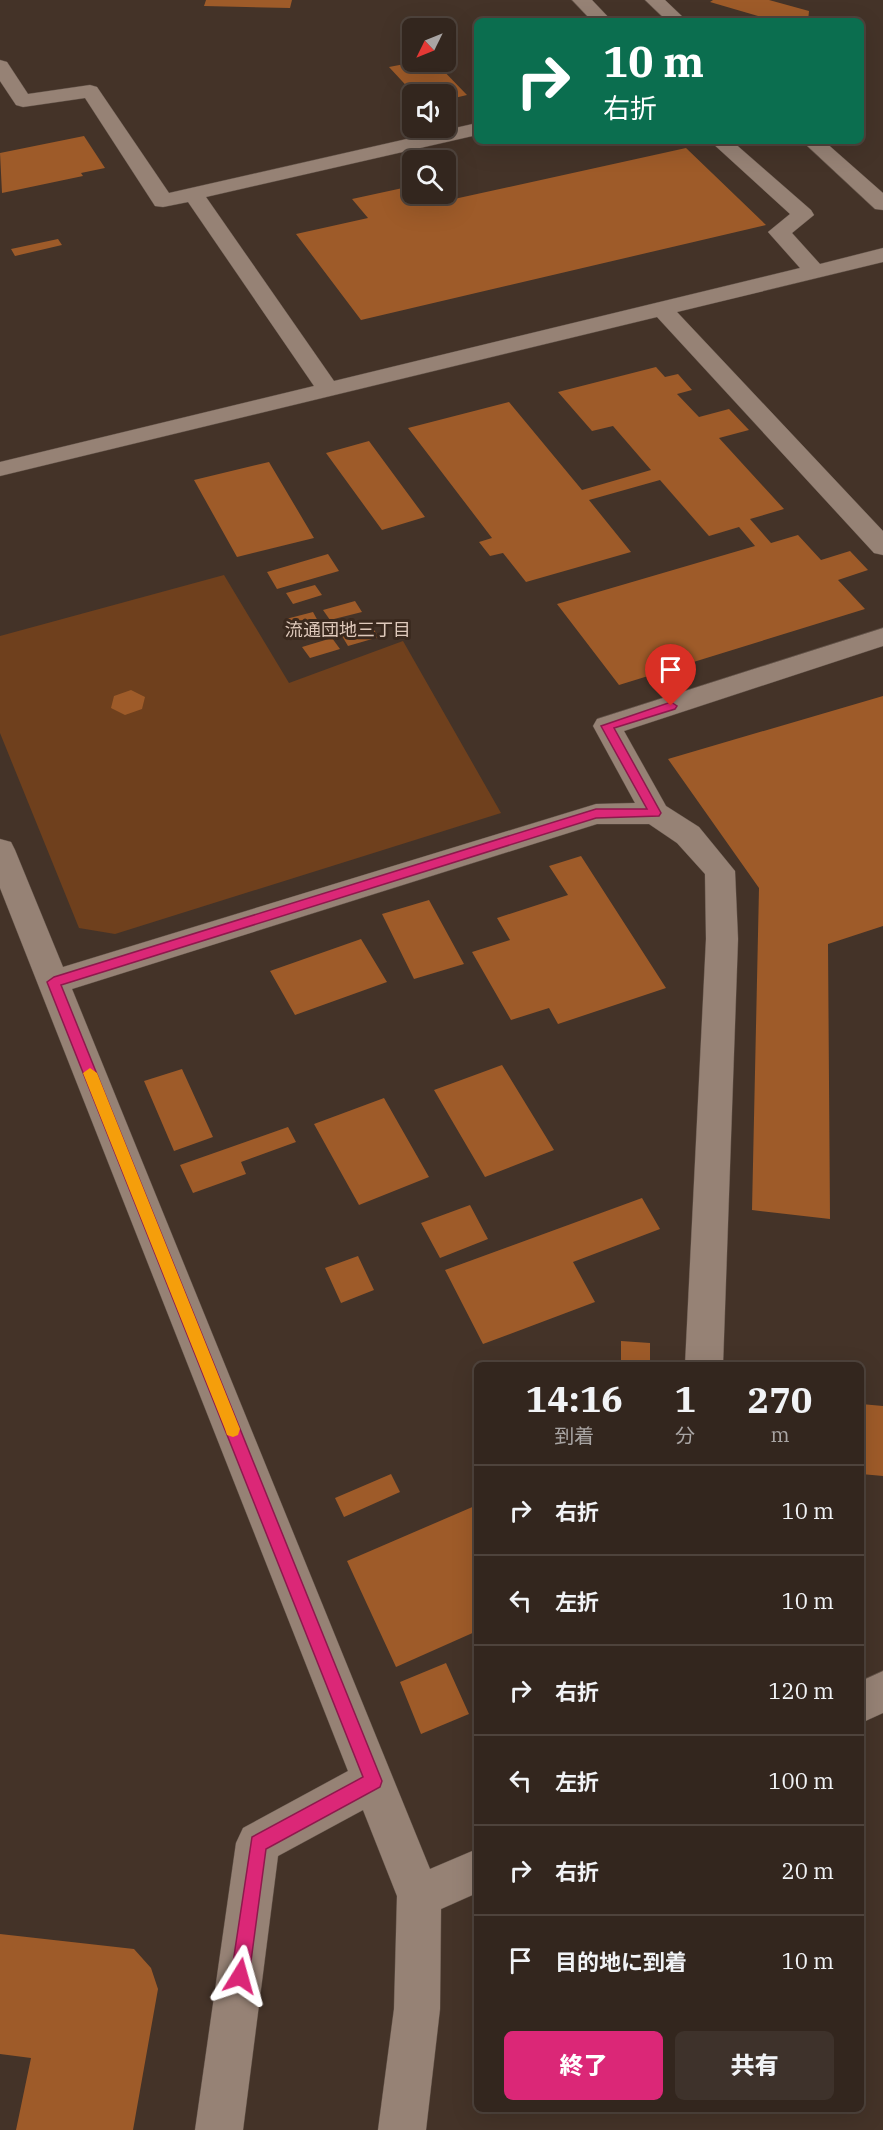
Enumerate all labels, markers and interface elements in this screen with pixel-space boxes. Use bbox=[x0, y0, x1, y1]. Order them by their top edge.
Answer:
north arrow bbox=[402, 18, 456, 72]
map controls bbox=[402, 18, 456, 204]
text: 10 m bbox=[603, 34, 704, 89]
icon: right bbox=[504, 42, 582, 120]
button: sound bbox=[402, 84, 456, 138]
text: 右折 bbox=[603, 90, 657, 125]
button: search bbox=[402, 150, 456, 204]
district label: 流通団地三丁目 bbox=[285, 618, 411, 641]
pin bbox=[645, 644, 696, 706]
icon: arrive bbox=[654, 653, 687, 686]
text: 14:16 bbox=[526, 1375, 623, 1422]
text: 1 bbox=[674, 1375, 696, 1422]
text: 270 bbox=[748, 1376, 812, 1423]
text: m bbox=[770, 1421, 790, 1448]
text: 到着 bbox=[554, 1422, 594, 1449]
text: 分 bbox=[675, 1422, 695, 1449]
icon: right bbox=[504, 1494, 537, 1527]
text: 10 m bbox=[782, 1496, 834, 1525]
text: 右折 bbox=[555, 1497, 599, 1526]
icon: left bbox=[504, 1584, 537, 1617]
text: 10 m bbox=[782, 1586, 834, 1615]
text: 左折 bbox=[555, 1587, 599, 1616]
icon: right bbox=[504, 1674, 537, 1707]
text: 120 m bbox=[768, 1676, 834, 1705]
text: 右折 bbox=[555, 1677, 599, 1706]
icon: left bbox=[504, 1764, 537, 1797]
text: 100 m bbox=[768, 1766, 834, 1795]
text: 左折 bbox=[555, 1767, 599, 1796]
icon: right bbox=[504, 1854, 537, 1887]
text: 20 m bbox=[782, 1856, 834, 1885]
text: 右折 bbox=[555, 1857, 599, 1886]
position arrow bbox=[208, 1944, 272, 2008]
icon: arrive bbox=[504, 1944, 537, 1977]
text: 10 m bbox=[782, 1946, 834, 1975]
text: 目的地に到着 bbox=[555, 1947, 687, 1976]
button: 終了 bbox=[504, 2031, 663, 2100]
button: 共有 bbox=[675, 2031, 834, 2100]

